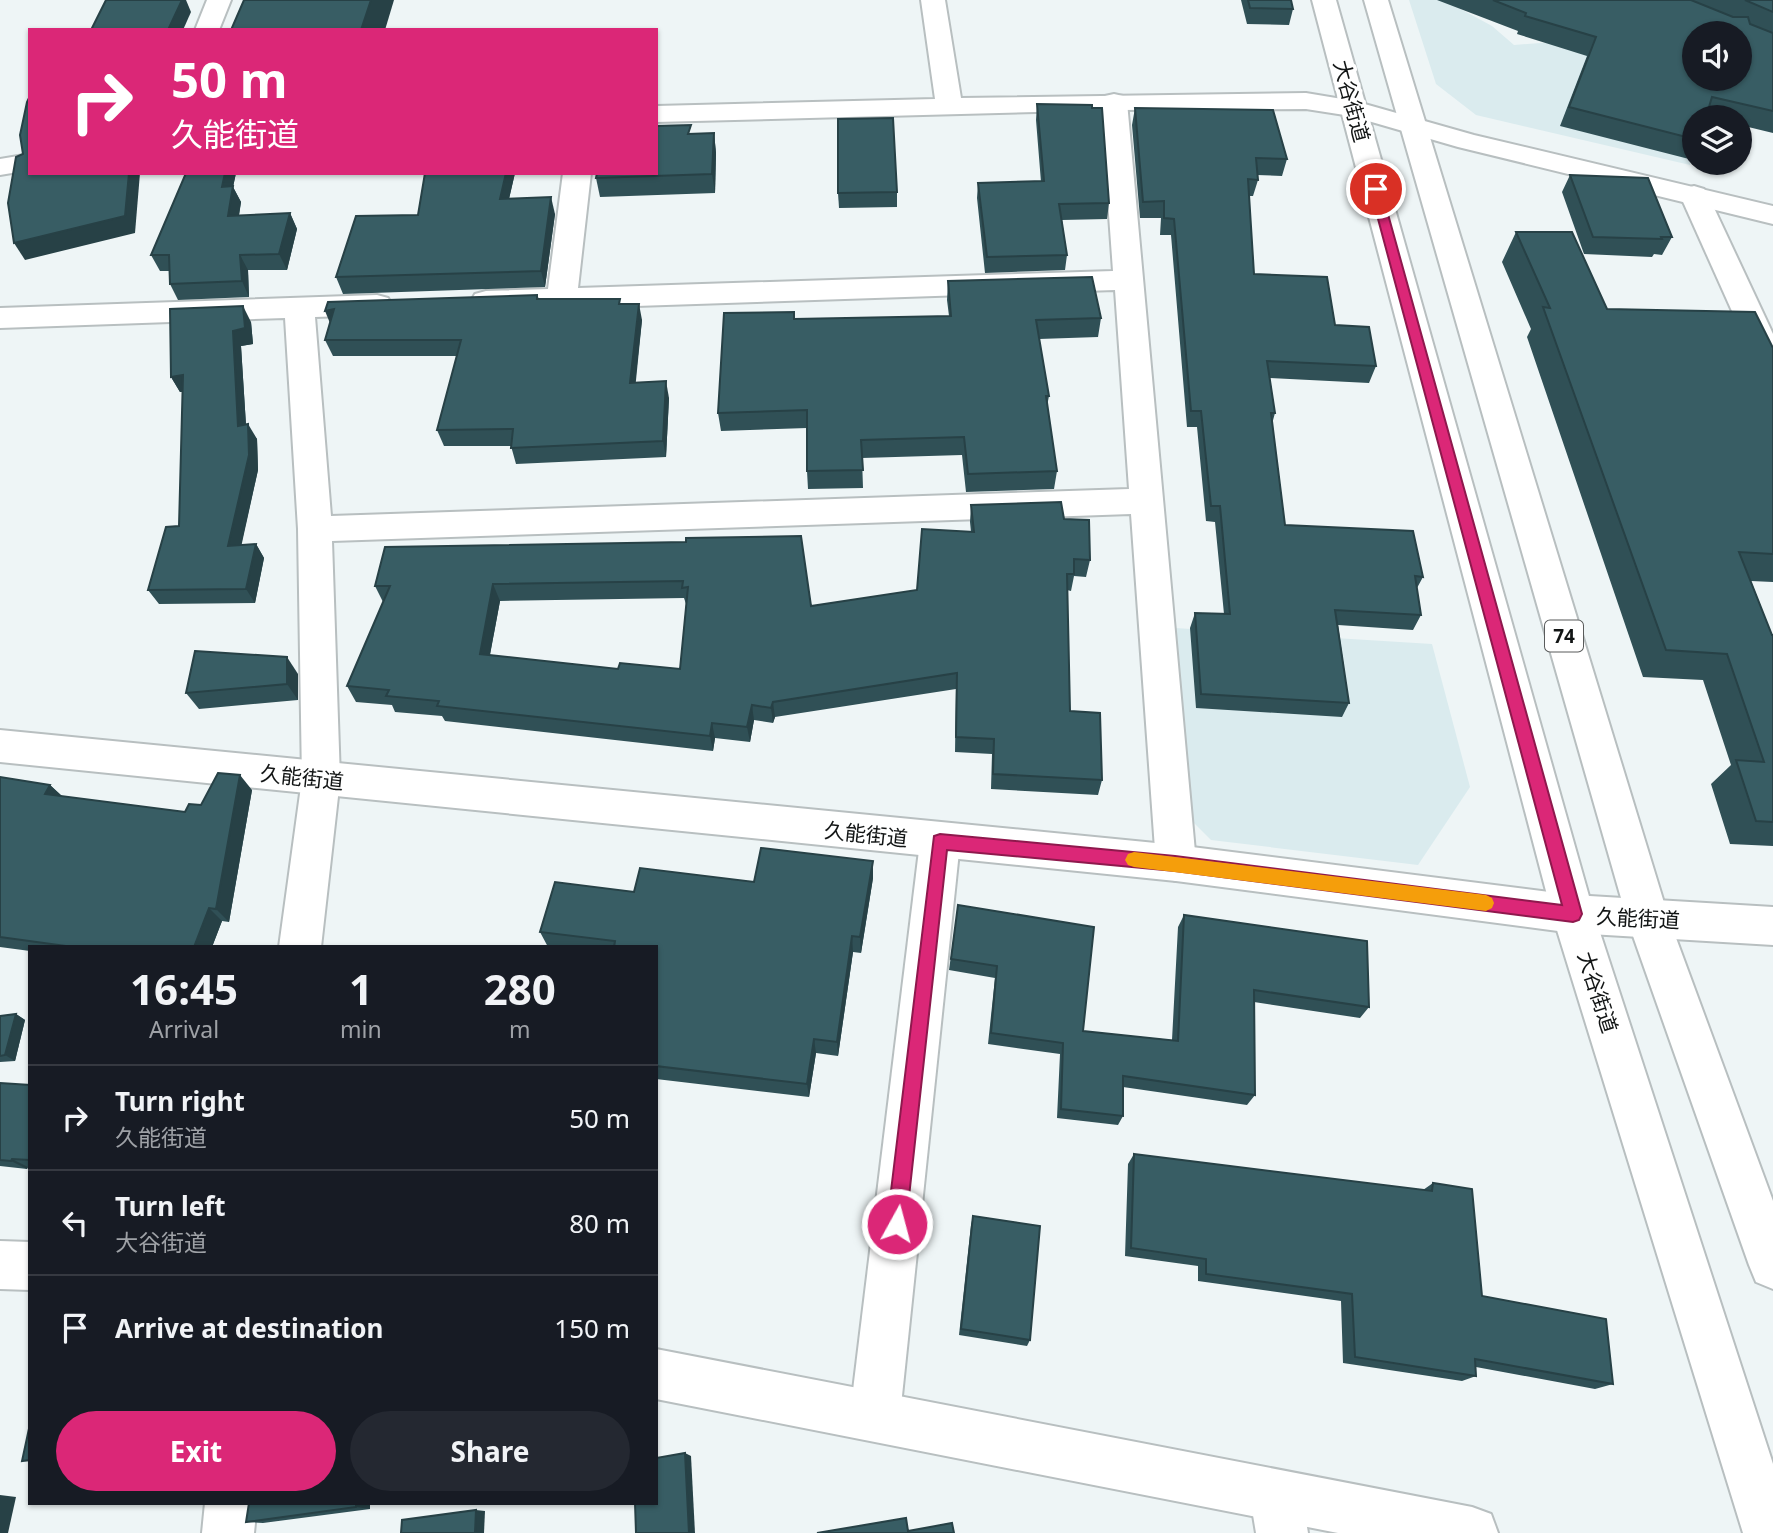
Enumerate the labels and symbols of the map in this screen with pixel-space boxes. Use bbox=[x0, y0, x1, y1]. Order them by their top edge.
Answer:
street label: 大谷街道 bbox=[1328, 57, 1376, 145]
pin bbox=[1346, 159, 1406, 219]
road number: 74 bbox=[1545, 621, 1583, 652]
street label: 久能街道 bbox=[259, 759, 345, 795]
street label: 久能街道 bbox=[823, 816, 909, 852]
street label: 久能街道 bbox=[1595, 902, 1681, 934]
street label: 大谷街道 bbox=[1572, 948, 1624, 1036]
position arrow bbox=[860, 1187, 934, 1261]

